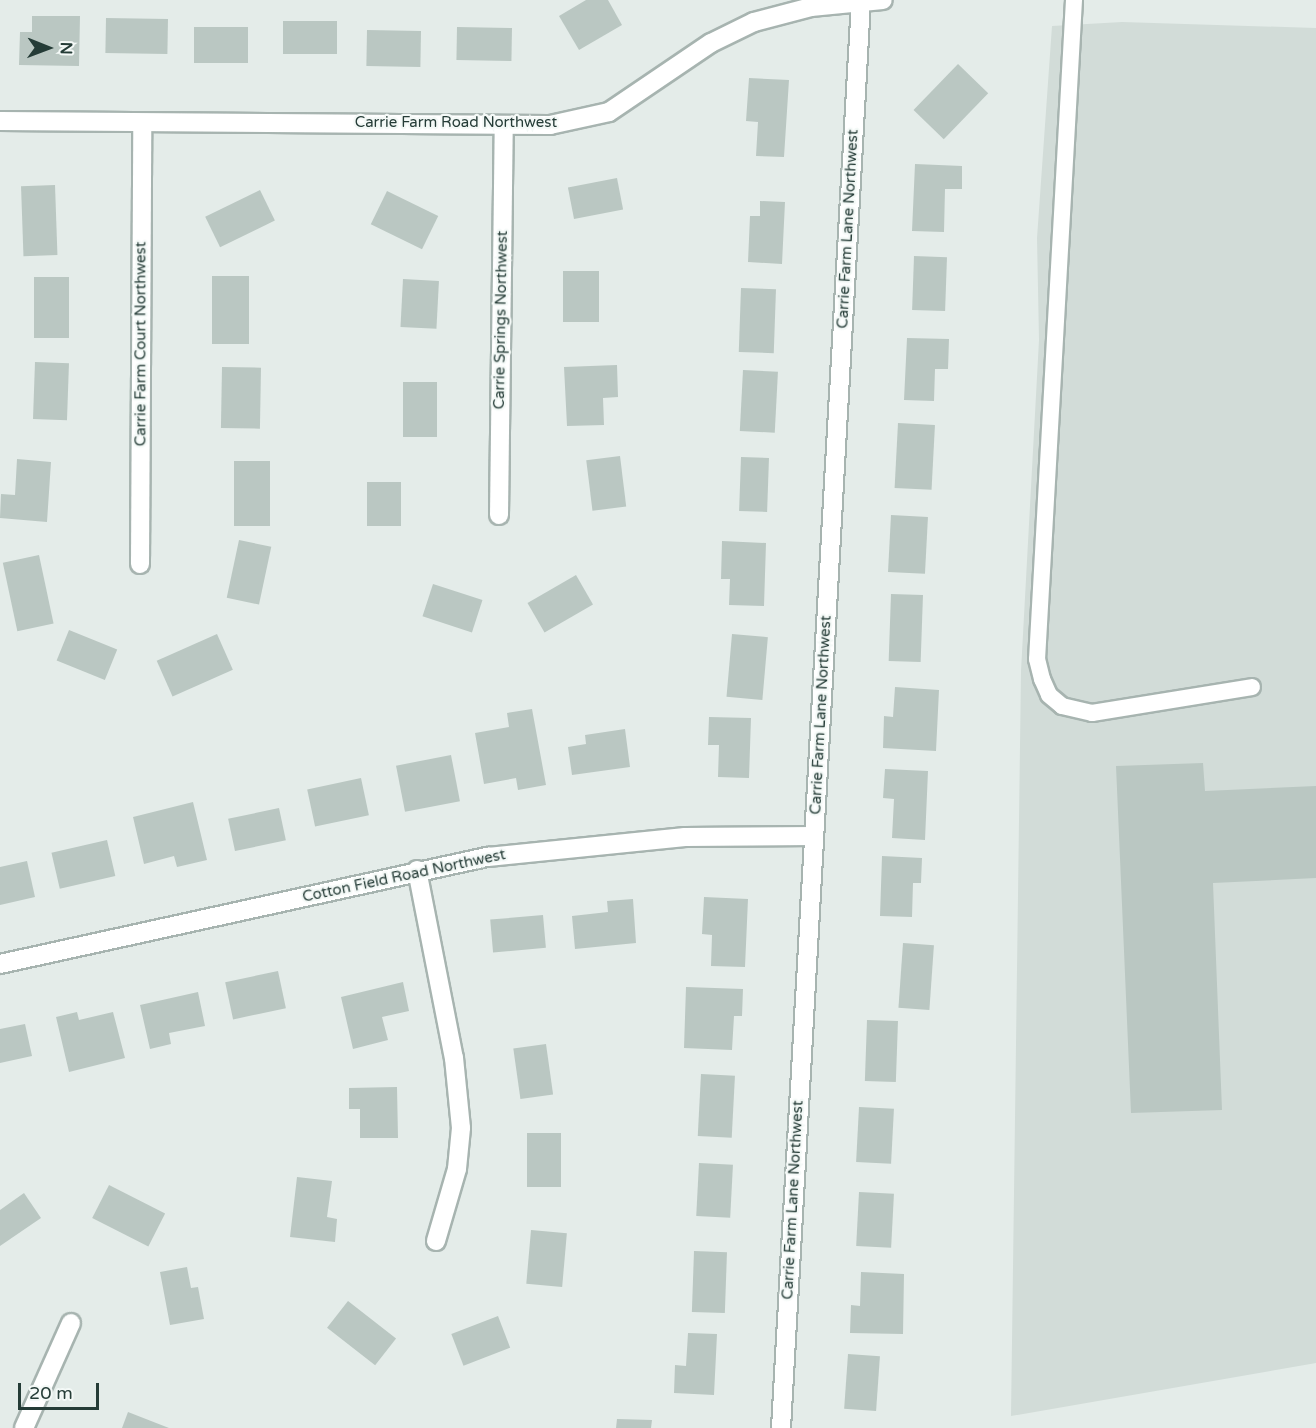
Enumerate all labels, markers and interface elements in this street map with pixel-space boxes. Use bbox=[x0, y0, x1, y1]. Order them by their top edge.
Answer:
north arrow bbox=[18, 18, 78, 78]
text: N bbox=[56, 42, 76, 55]
street label: Carrie Farm Road Northwest bbox=[355, 114, 557, 132]
street label: Carrie Farm Lane Northwest bbox=[834, 129, 862, 329]
street label: Carrie Springs Northwest bbox=[490, 230, 512, 410]
street label: Carrie Farm Court Northwest bbox=[132, 242, 150, 446]
street label: Carrie Farm Lane Northwest bbox=[807, 615, 835, 815]
street label: Cotton Field Road Northwest bbox=[301, 846, 507, 906]
street label: Carrie Farm Lane Northwest bbox=[779, 1100, 807, 1300]
scale bar bbox=[21, 1371, 102, 1409]
text: 20 m bbox=[29, 1382, 73, 1404]

